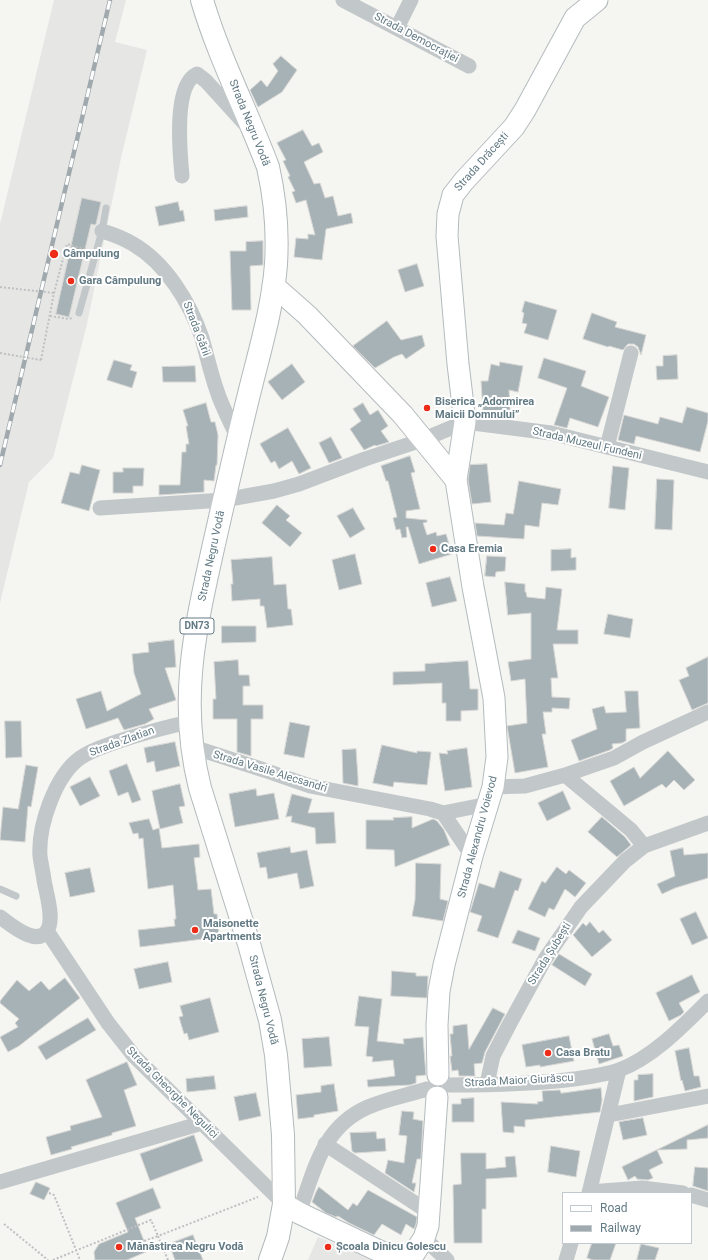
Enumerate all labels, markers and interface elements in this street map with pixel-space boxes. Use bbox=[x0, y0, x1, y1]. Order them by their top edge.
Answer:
street label: Strada Democrației bbox=[372, 10, 460, 66]
street label: Strada Negru Vodă bbox=[226, 78, 272, 168]
street label: Strada Drăcești bbox=[452, 130, 512, 194]
place label: Câmpulung bbox=[63, 247, 119, 261]
marker: Câmpulung bbox=[48, 248, 60, 260]
place label: Gara Câmpulung bbox=[79, 274, 161, 288]
marker: Gara Câmpulung bbox=[66, 276, 76, 286]
street label: Strada Gării bbox=[180, 300, 212, 358]
place label: Biserica „Adormirea Maicii Domnului” bbox=[435, 395, 534, 421]
marker: Biserica „Adormirea Maicii Domnului” bbox=[422, 403, 432, 413]
street label: Strada Muzeul Fundeni bbox=[531, 425, 643, 463]
street label: Strada Negru Vodă bbox=[196, 510, 228, 602]
place label: Casa Eremia bbox=[441, 542, 503, 556]
marker: Casa Eremia bbox=[428, 544, 438, 554]
road number: DN73 bbox=[180, 618, 214, 634]
street label: Strada Zlatian bbox=[88, 724, 156, 760]
street label: Strada Vasile Alecsandri bbox=[211, 748, 329, 796]
street label: Strada Alexandru Voievod bbox=[455, 775, 501, 899]
place label: Maisonette Apartments bbox=[203, 917, 261, 943]
street label: Strada Șubești bbox=[526, 920, 574, 988]
marker: Maisonette Apartments bbox=[190, 925, 200, 935]
street label: Strada Negru Vodă bbox=[245, 954, 281, 1046]
street label: Strada Gheorghe Negulici bbox=[123, 1044, 221, 1142]
place label: Casa Bratu bbox=[556, 1046, 610, 1060]
marker: Casa Bratu bbox=[543, 1048, 553, 1058]
street label: Strada Maior Giurăscu bbox=[464, 1072, 574, 1090]
legend bbox=[562, 1192, 692, 1244]
text: Road bbox=[600, 1201, 628, 1215]
text: Railway bbox=[600, 1221, 641, 1235]
place label: Mănăstirea Negru Vodă bbox=[127, 1240, 243, 1254]
place label: Școala Dinicu Golescu bbox=[336, 1240, 446, 1254]
marker: Mănăstirea Negru Vodă bbox=[114, 1242, 124, 1252]
marker: Școala Dinicu Golescu bbox=[323, 1242, 333, 1252]

